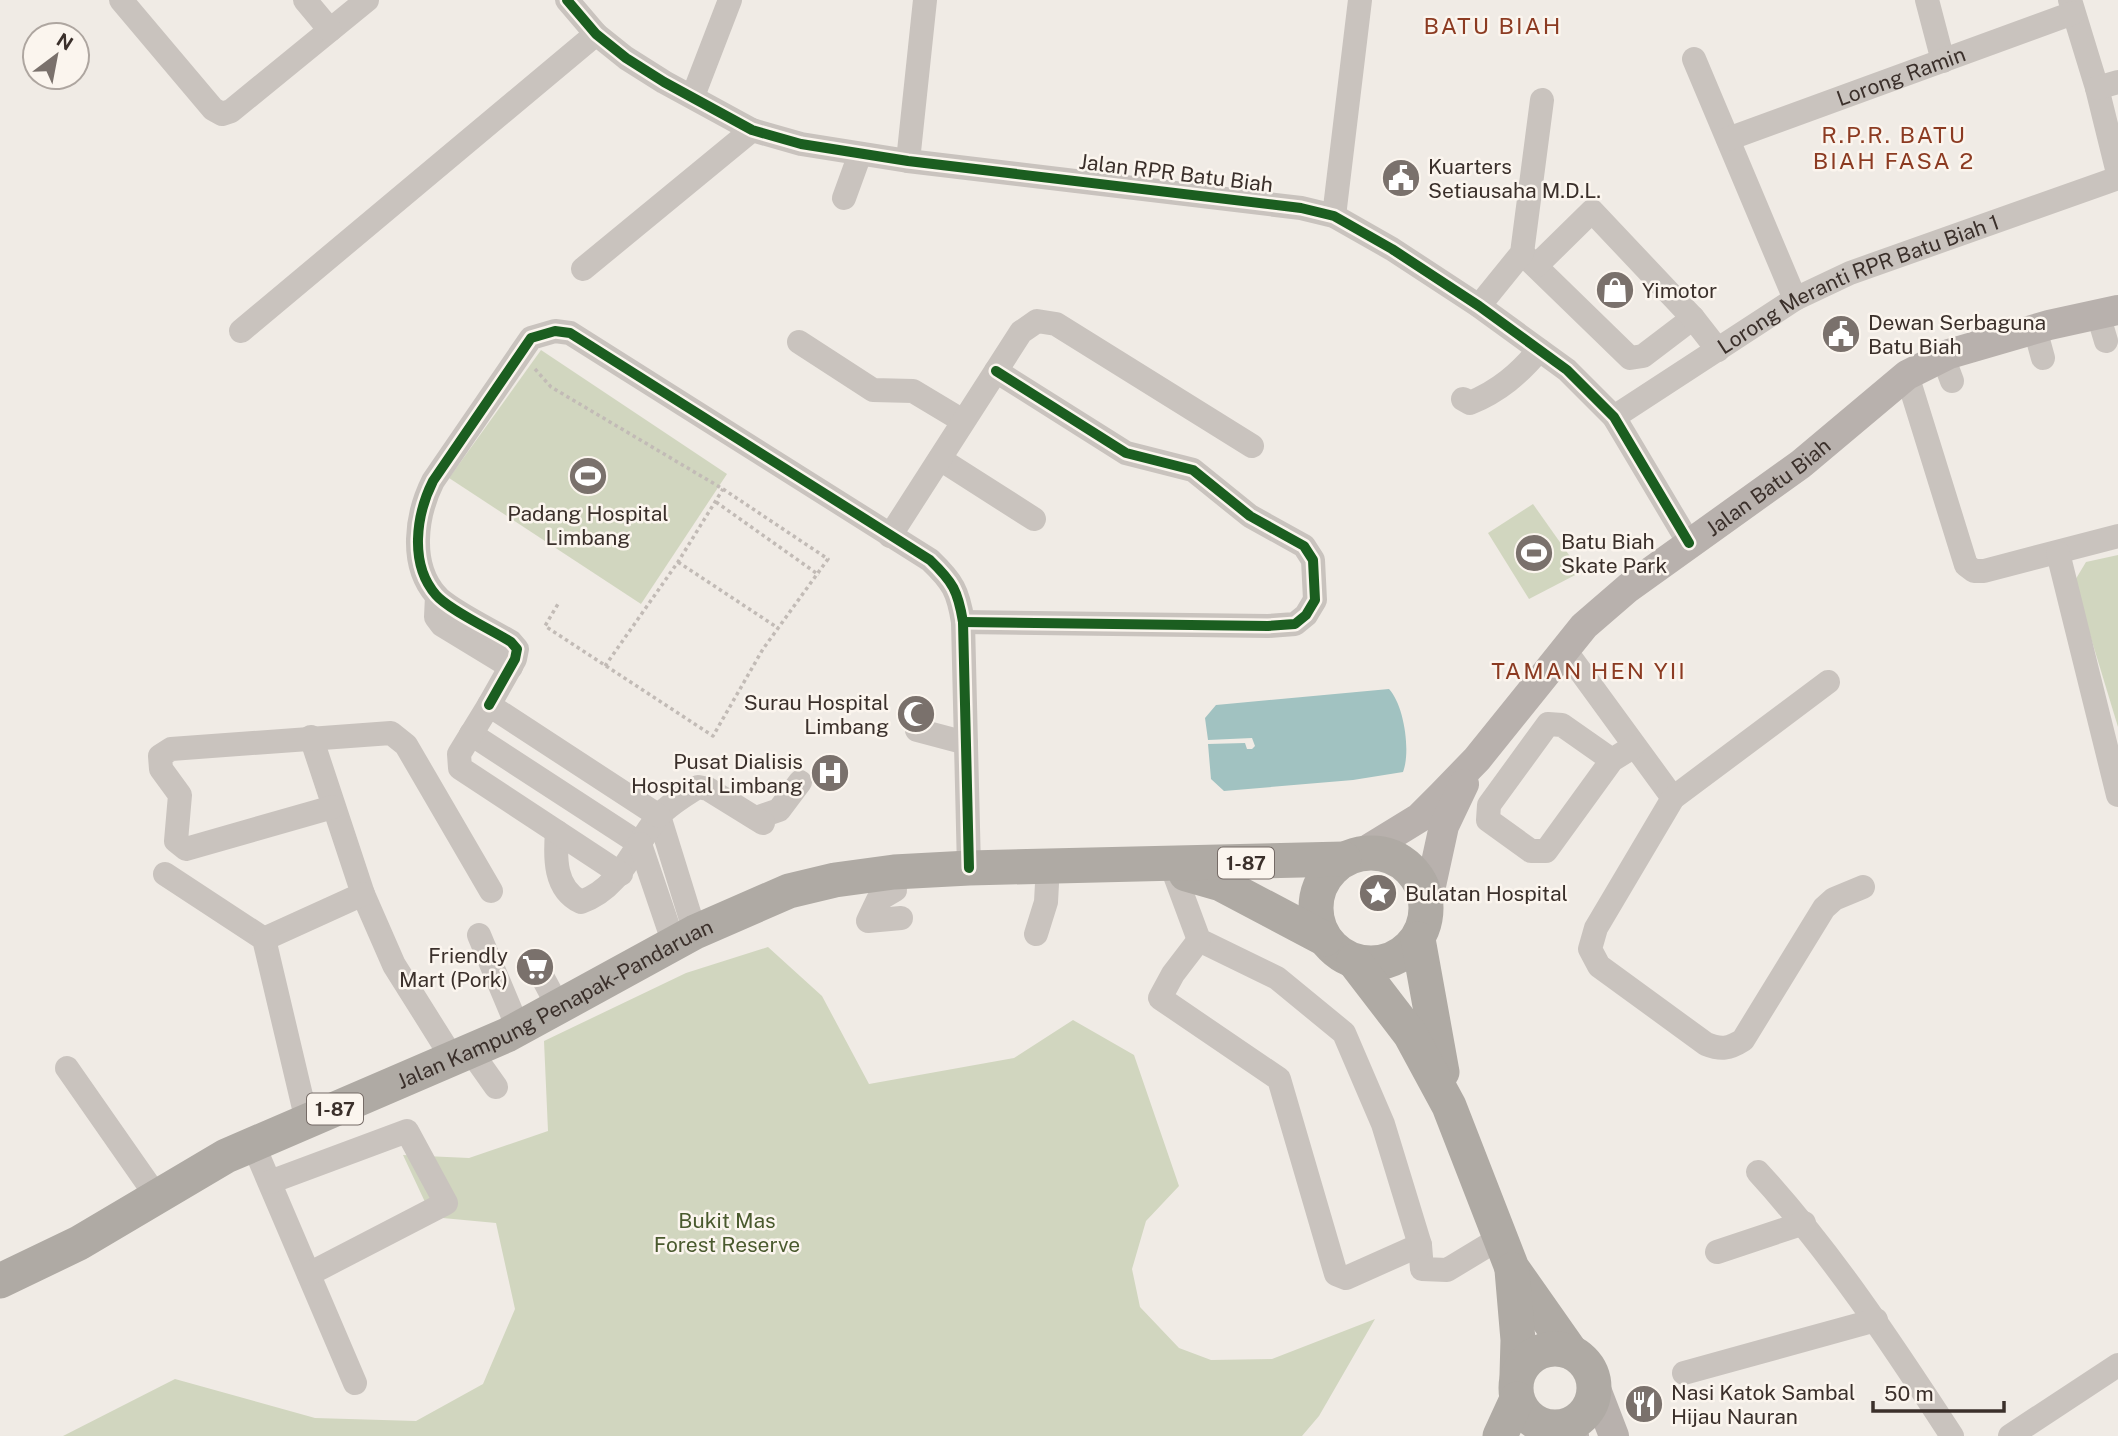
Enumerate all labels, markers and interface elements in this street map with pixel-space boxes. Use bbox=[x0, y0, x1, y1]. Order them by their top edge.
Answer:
district label: BATU BIAH bbox=[1424, 12, 1563, 39]
north arrow bbox=[21, 21, 91, 91]
text: N bbox=[53, 28, 77, 55]
street label: Lorong Ramin bbox=[1833, 41, 1969, 111]
district label: R.P.R. BATU BIAH FASA 2 bbox=[1813, 121, 1975, 174]
street label: Jalan RPR Batu Biah bbox=[1078, 149, 1274, 197]
place label: Kuarters Setiausaha M.D.L. bbox=[1428, 154, 1601, 203]
public building icon: Kuarters Setiausaha M.D.L. bbox=[1380, 157, 1422, 199]
street label: Lorong Meranti RPR Batu Biah 1 bbox=[1713, 209, 2002, 359]
shop icon: Yimotor bbox=[1594, 269, 1636, 311]
place label: Yimotor bbox=[1642, 278, 1717, 303]
place label: Dewan Serbaguna Batu Biah bbox=[1868, 310, 2046, 359]
public building icon: Dewan Serbaguna Batu Biah bbox=[1820, 313, 1862, 355]
street label: Jalan Batu Biah bbox=[1701, 433, 1835, 541]
sports icon: Padang Hospital Limbang bbox=[567, 455, 609, 497]
place label: Padang Hospital Limbang bbox=[507, 501, 669, 550]
place label: Batu Biah Skate Park bbox=[1561, 529, 1667, 578]
sports icon: Batu Biah Skate Park bbox=[1513, 532, 1555, 574]
district label: TAMAN HEN YII bbox=[1491, 657, 1687, 684]
place label: Surau Hospital Limbang bbox=[744, 690, 889, 739]
mosque icon: Surau Hospital Limbang bbox=[895, 693, 937, 735]
place label: Pusat Dialisis Hospital Limbang bbox=[631, 749, 803, 798]
hospital icon: Pusat Dialisis Hospital Limbang bbox=[809, 752, 851, 794]
road number: 1-87 bbox=[1218, 848, 1274, 878]
place icon: Bulatan Hospital bbox=[1357, 872, 1399, 914]
place label: Bulatan Hospital bbox=[1405, 881, 1568, 906]
street label: Jalan Kampung Penapak-Pandaruan bbox=[393, 913, 716, 1094]
place label: Friendly Mart (Pork) bbox=[399, 943, 508, 992]
supermarket icon: Friendly Mart (Pork) bbox=[514, 946, 556, 988]
road number: 1-87 bbox=[307, 1093, 363, 1124]
park label: Bukit Mas Forest Reserve bbox=[654, 1208, 800, 1257]
scale bar bbox=[1873, 1370, 2004, 1414]
place label: Nasi Katok Sambal Hijau Nauran bbox=[1671, 1380, 1855, 1429]
text: 50 m bbox=[1884, 1381, 1934, 1406]
restaurant icon: Nasi Katok Sambal Hijau Nauran bbox=[1623, 1383, 1665, 1425]

